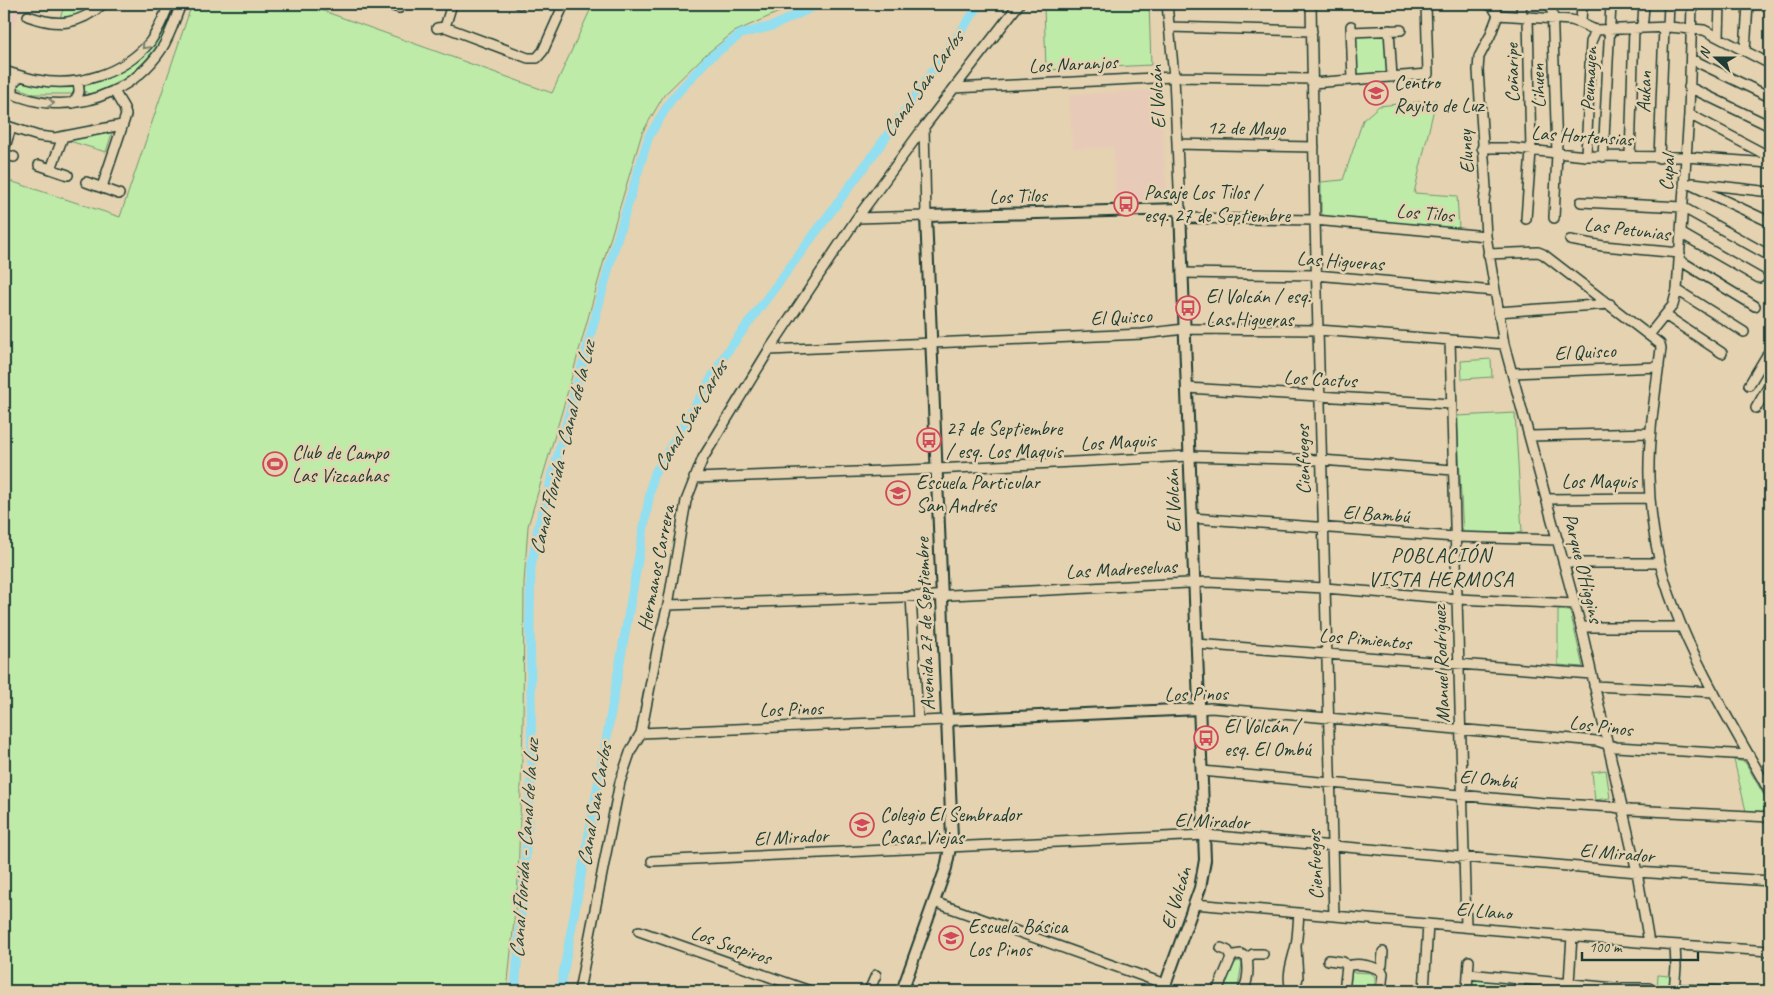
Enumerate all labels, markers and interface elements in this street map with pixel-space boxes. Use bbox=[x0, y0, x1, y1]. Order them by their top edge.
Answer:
water label: Canal San Carlos bbox=[875, 23, 971, 142]
north arrow bbox=[1692, 32, 1742, 82]
one-way arrow bbox=[142, 40, 151, 49]
street label: Coñaripe bbox=[1499, 42, 1525, 103]
text: N bbox=[1695, 44, 1715, 61]
street label: Peumayen bbox=[1575, 45, 1603, 112]
street label: Los Naranjos bbox=[1028, 49, 1120, 79]
street label: Lihuen bbox=[1525, 62, 1551, 109]
street label: El Volcán bbox=[1143, 64, 1171, 129]
place label: Centro Rayito de Luz bbox=[1394, 70, 1486, 118]
street label: Aukan bbox=[1631, 70, 1657, 113]
school or university icon: Centro Rayito de Luz bbox=[1363, 80, 1389, 106]
one-way arrow bbox=[47, 97, 55, 108]
street label: 12 de Mayo bbox=[1207, 115, 1286, 141]
street label: Las Hortensias bbox=[1530, 120, 1636, 152]
street label: Eluney bbox=[1452, 127, 1480, 175]
street label: Cupal bbox=[1653, 151, 1681, 192]
place label: Pasaje Los Tilos / esq. 27 de Septiembre bbox=[1144, 180, 1291, 228]
street label: Los Tilos bbox=[989, 182, 1049, 209]
bus stop icon: Pasaje Los Tilos / esq. 27 de Septiembre bbox=[1113, 191, 1139, 217]
street label: Los Tilos bbox=[1395, 198, 1457, 228]
street label: Las Petunias bbox=[1583, 211, 1673, 247]
street label: Las Higueras bbox=[1296, 245, 1386, 277]
place label: El Volcán / esq. Las Higueras bbox=[1206, 284, 1311, 332]
bus stop icon: El Volcán / esq. Las Higueras bbox=[1175, 295, 1201, 321]
street label: El Quisco bbox=[1090, 303, 1153, 331]
water label: Canal Florida - Canal de la Luz bbox=[523, 336, 602, 557]
street label: El Quisco bbox=[1554, 338, 1617, 366]
water label: Canal San Carlos bbox=[647, 353, 735, 476]
street label: Los Cactus bbox=[1283, 365, 1359, 394]
place label: 27 de Septiembre / esq. Los Maquis bbox=[946, 416, 1064, 464]
street label: Cienfuegos bbox=[1290, 423, 1316, 495]
bus stop icon: 27 de Septiembre / esq. Los Maquis bbox=[916, 427, 942, 453]
street label: Los Maquis bbox=[1080, 427, 1158, 456]
place label: Club de Campo Las Vizcachas bbox=[292, 440, 390, 488]
sports icon: Club de Campo Las Vizcachas bbox=[262, 451, 288, 477]
street label: El Volcán bbox=[1159, 468, 1187, 533]
street label: Los Maquis bbox=[1561, 469, 1639, 494]
place label: Escuela Particular San Andrés bbox=[916, 470, 1041, 518]
school or university icon: Escuela Particular San Andrés bbox=[885, 480, 911, 506]
street label: El Bambú bbox=[1342, 499, 1412, 529]
street label: Hermanos Carrera bbox=[632, 501, 681, 633]
street label: Parque O'Higgins bbox=[1557, 511, 1609, 627]
street label: Avenida 27 de Septiembre bbox=[909, 536, 941, 711]
district label: POBLACIÓN VISTA HERMOSA bbox=[1368, 542, 1515, 592]
street label: Las Madreselvas bbox=[1065, 553, 1179, 584]
street label: Manuel Rodríguez bbox=[1426, 603, 1456, 723]
street label: Los Pimientos bbox=[1318, 623, 1414, 656]
street label: Los Pinos bbox=[1164, 681, 1230, 707]
street label: Los Pinos bbox=[759, 695, 825, 723]
street label: Los Pinos bbox=[1568, 710, 1636, 743]
place label: El Volcán / esq. El Ombú bbox=[1224, 714, 1312, 762]
bus stop icon: El Volcán / esq. El Ombú bbox=[1193, 725, 1219, 751]
water label: Canal Florida - Canal de la Luz bbox=[503, 736, 545, 959]
water label: Canal San Carlos bbox=[570, 738, 618, 868]
street label: El Ombú bbox=[1458, 764, 1519, 795]
place label: Colegio El Sembrador Casas Viejas bbox=[880, 802, 1023, 850]
street label: El Mirador bbox=[1174, 807, 1251, 835]
school or university icon: Colegio El Sembrador Casas Viejas bbox=[849, 812, 875, 838]
street label: El Mirador bbox=[753, 822, 831, 851]
street label: Cienfuegos bbox=[1301, 828, 1329, 900]
street label: El Mirador bbox=[1579, 837, 1657, 869]
street label: El Volcán bbox=[1155, 863, 1198, 932]
street label: El Llano bbox=[1455, 896, 1515, 926]
place label: Escuela Básica Los Pinos bbox=[968, 914, 1069, 962]
street label: Los Suspiros bbox=[687, 920, 777, 971]
school or university icon: Escuela Básica Los Pinos bbox=[938, 925, 964, 951]
scale bar bbox=[1582, 930, 1698, 962]
text: 100 m bbox=[1589, 938, 1623, 957]

